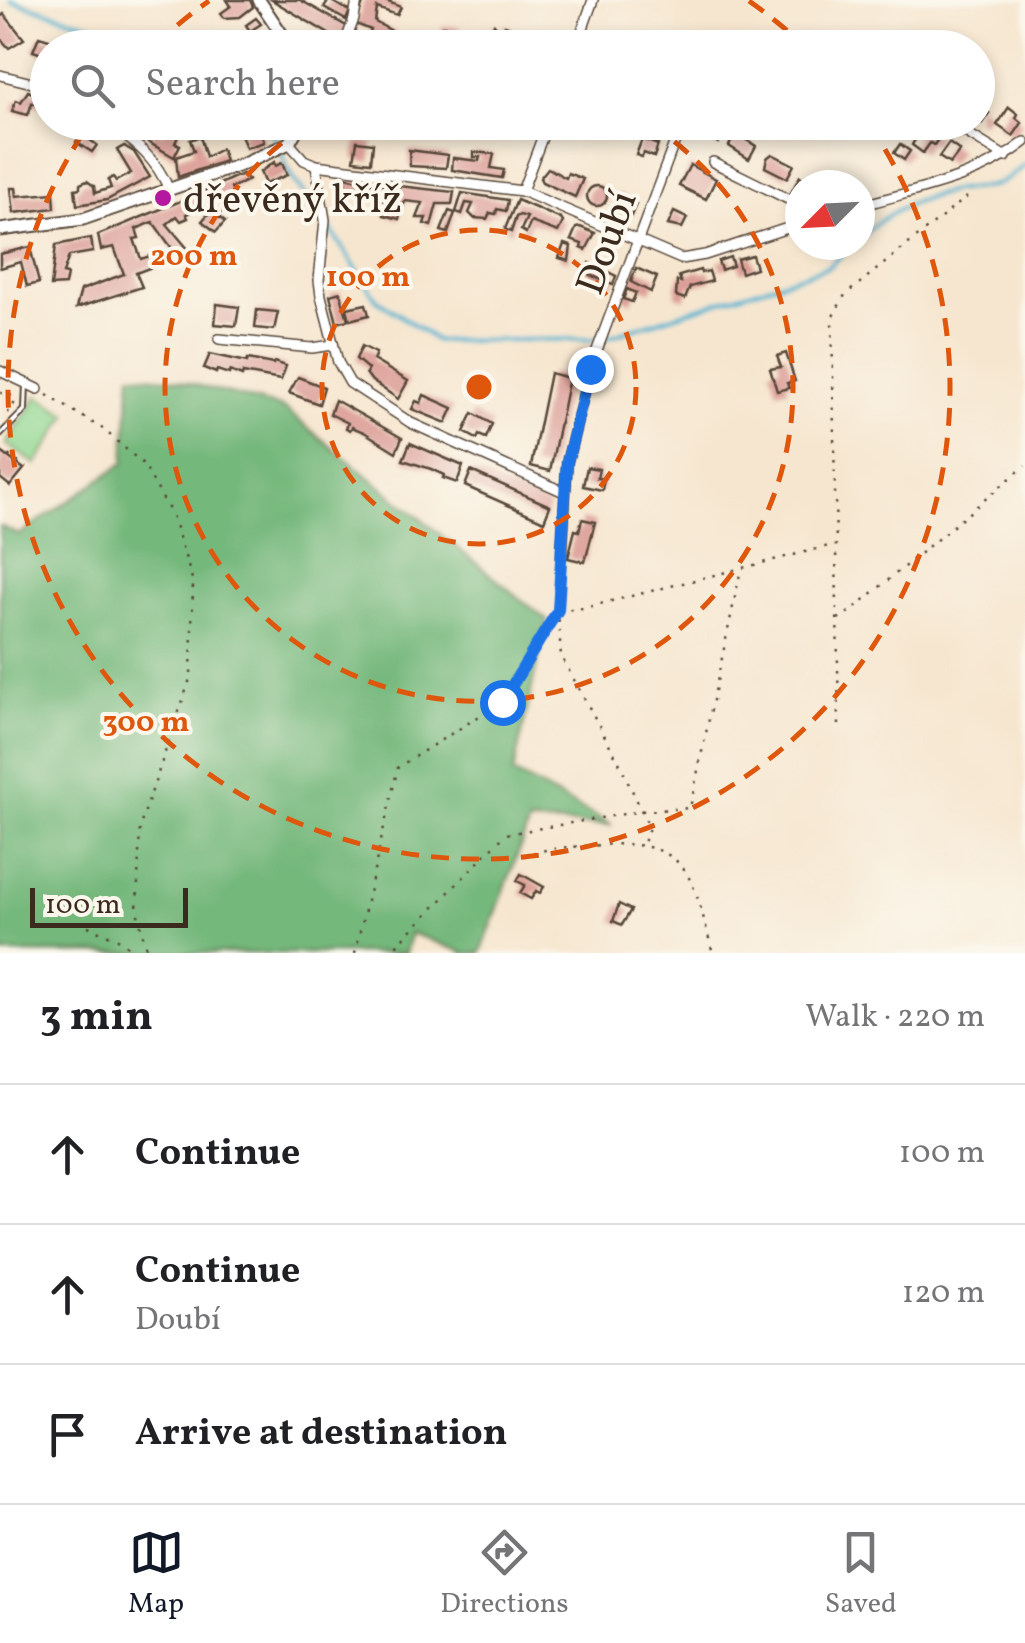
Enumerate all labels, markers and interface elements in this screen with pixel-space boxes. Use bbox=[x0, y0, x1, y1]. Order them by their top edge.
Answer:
search box bbox=[30, 30, 995, 140]
icon: search bbox=[65, 58, 120, 113]
text: Search here bbox=[145, 59, 340, 112]
north arrow bbox=[785, 170, 875, 260]
place label: dřevěný kříž bbox=[183, 174, 402, 230]
street label: Doubí bbox=[564, 184, 653, 303]
marker: dřevěný kříž bbox=[152, 187, 174, 209]
text: 200 m bbox=[150, 236, 238, 278]
text: 100 m bbox=[326, 257, 410, 299]
route end bbox=[568, 347, 614, 393]
centre of rings bbox=[461, 369, 497, 405]
route start bbox=[480, 680, 526, 726]
text: 300 m bbox=[102, 702, 190, 744]
scale bar bbox=[30, 883, 188, 928]
text: 100 m bbox=[45, 886, 120, 925]
text: 3 min bbox=[40, 989, 153, 1048]
text: Walk · 220 m bbox=[805, 996, 985, 1040]
icon: ahead bbox=[40, 1127, 95, 1182]
text: Continue bbox=[135, 1128, 300, 1181]
text: 100 m bbox=[899, 1132, 985, 1176]
text: Continue bbox=[135, 1246, 300, 1299]
icon: ahead bbox=[40, 1267, 95, 1322]
text: 120 m bbox=[902, 1272, 985, 1316]
text: Doubí bbox=[135, 1299, 221, 1343]
icon: arrive bbox=[40, 1407, 95, 1462]
text: Arrive at destination bbox=[135, 1408, 508, 1461]
tab: Map bbox=[128, 1525, 184, 1624]
tab: Directions bbox=[440, 1525, 569, 1624]
tab: Saved bbox=[825, 1525, 897, 1624]

